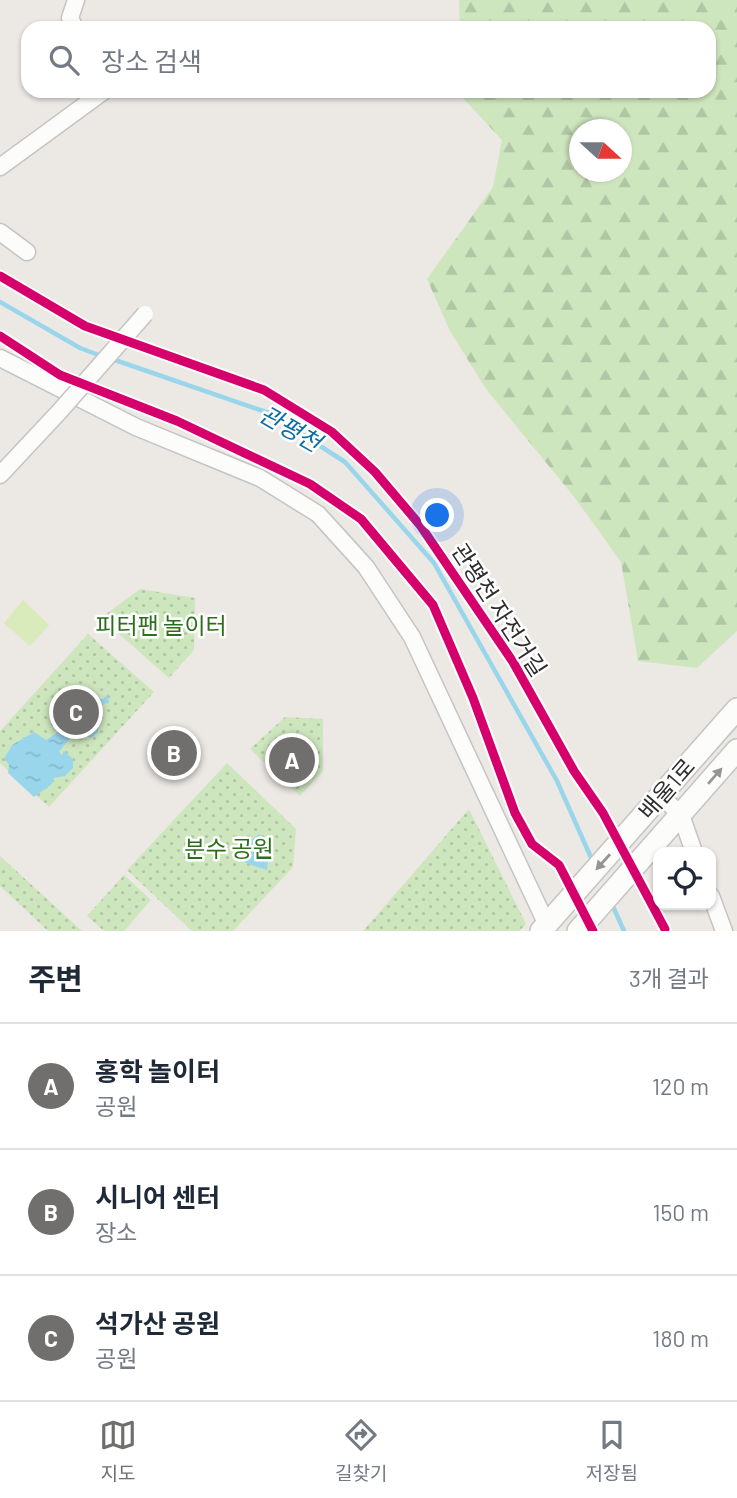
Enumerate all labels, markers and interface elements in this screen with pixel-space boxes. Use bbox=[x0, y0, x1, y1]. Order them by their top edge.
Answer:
search box bbox=[21, 21, 716, 98]
icon: search bbox=[45, 41, 83, 79]
text: 장소 검색 bbox=[101, 45, 202, 76]
north arrow bbox=[569, 119, 632, 182]
water label: 관평천 bbox=[255, 399, 329, 458]
your location bbox=[420, 498, 454, 532]
street label: 관평천 자전거길 bbox=[447, 538, 553, 681]
park label: 피터팬 놀이터 bbox=[95, 611, 227, 639]
pin: C bbox=[53, 686, 99, 738]
pin: B bbox=[151, 727, 197, 779]
pin: A bbox=[269, 734, 315, 786]
street label: 배울1로 bbox=[632, 752, 700, 825]
one-way arrow bbox=[707, 767, 722, 784]
park label: 분수 공원 bbox=[184, 834, 274, 862]
map controls bbox=[653, 847, 716, 910]
button: locate bbox=[653, 847, 716, 910]
one-way arrow bbox=[595, 853, 611, 871]
text: 주변 bbox=[28, 960, 83, 996]
text: 3개 결과 bbox=[629, 964, 709, 992]
text: 홍학 놀이터 bbox=[95, 1055, 220, 1086]
text: A bbox=[43, 1072, 59, 1100]
text: 120 m bbox=[652, 1072, 709, 1100]
text: 공원 bbox=[95, 1092, 137, 1120]
text: 시니어 센터 bbox=[95, 1181, 220, 1212]
text: B bbox=[44, 1198, 58, 1226]
text: 150 m bbox=[653, 1198, 709, 1226]
text: 장소 bbox=[95, 1218, 137, 1246]
text: 석가산 공원 bbox=[95, 1307, 220, 1338]
text: C bbox=[44, 1324, 58, 1352]
text: 180 m bbox=[652, 1324, 709, 1352]
text: 공원 bbox=[95, 1344, 137, 1372]
tab: 지도 bbox=[99, 1416, 137, 1485]
tab: 길찾기 bbox=[335, 1416, 388, 1485]
tab: 저장됨 bbox=[586, 1416, 638, 1485]

